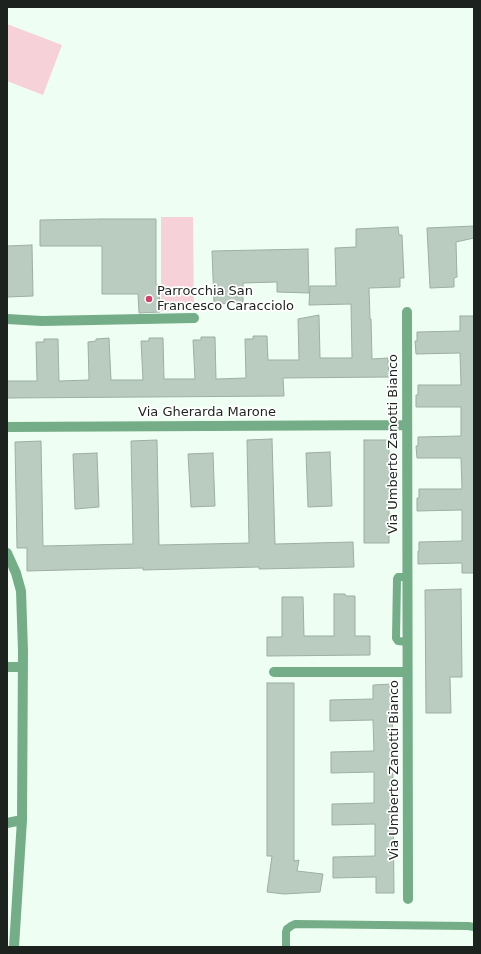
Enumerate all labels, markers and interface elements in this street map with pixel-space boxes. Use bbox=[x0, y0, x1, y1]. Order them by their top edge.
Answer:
place label: Parrocchia San Francesco Caracciolo bbox=[157, 284, 294, 315]
marker: Parrocchia San Francesco Caracciolo bbox=[144, 294, 154, 304]
street label: Via Umberto Zanotti Bianco bbox=[386, 354, 402, 534]
street label: Via Gherarda Marone bbox=[138, 405, 276, 421]
street label: Via Umberto Zanotti Bianco bbox=[387, 680, 403, 860]

